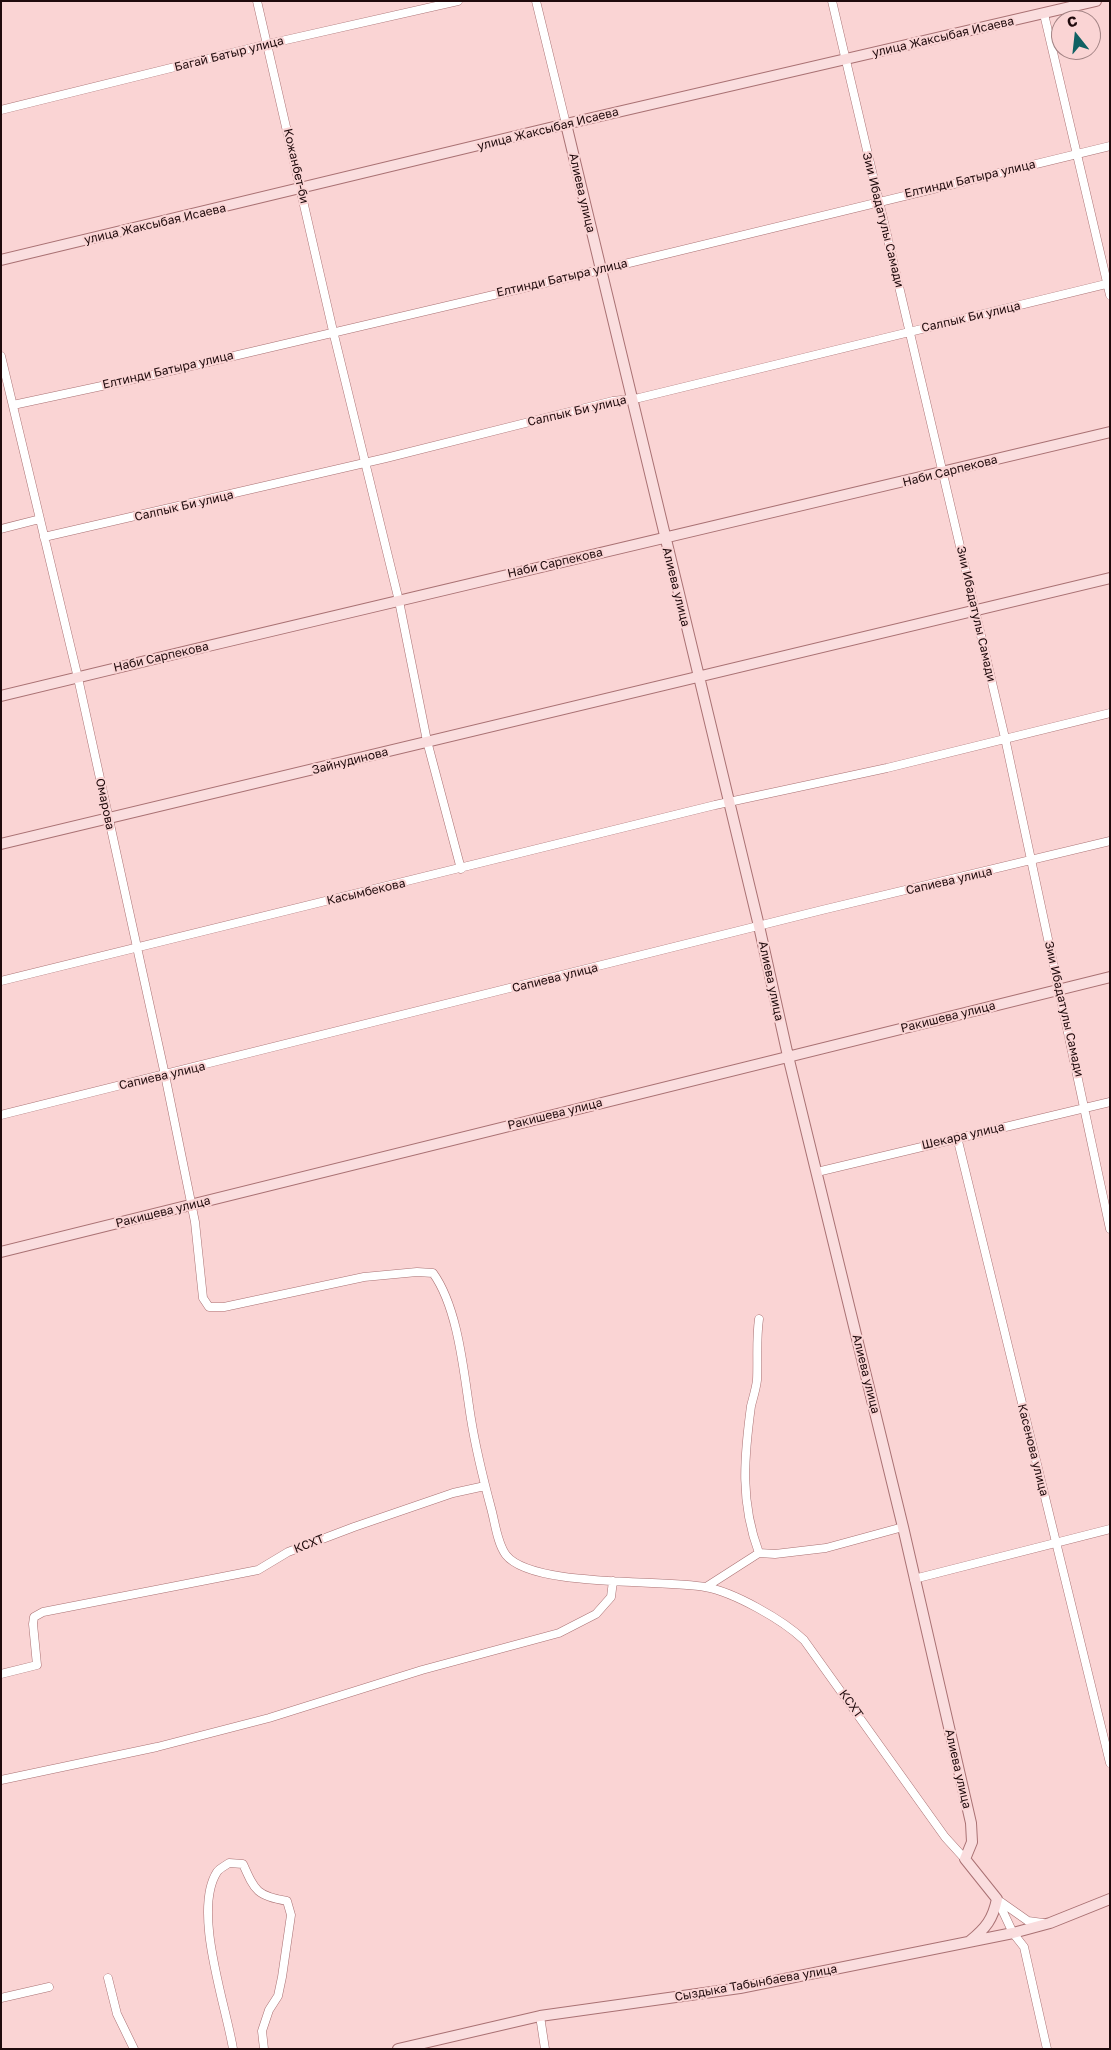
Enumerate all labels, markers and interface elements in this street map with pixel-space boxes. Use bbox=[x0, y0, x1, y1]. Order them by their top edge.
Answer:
north arrow bbox=[1051, 10, 1101, 60]
text: С bbox=[1065, 12, 1079, 31]
street label: улица Жаксыбая Исаева bbox=[871, 14, 1015, 60]
street label: Багай Батыр улица bbox=[173, 33, 285, 75]
street label: улица Жаксыбая Исаева bbox=[476, 104, 620, 154]
street label: Кожанбет-би bbox=[280, 127, 312, 205]
street label: Зии Ибадатулы Самади bbox=[859, 151, 907, 289]
street label: Алиева улица bbox=[566, 152, 598, 234]
street label: Елтинди Батыра улица bbox=[903, 157, 1037, 201]
street label: улица Жаксыбая Исаева bbox=[83, 201, 227, 247]
street label: Елтинди Батыра улица bbox=[495, 256, 629, 300]
street label: Салпык Би улица bbox=[920, 299, 1022, 335]
street label: Елтинди Батыра улица bbox=[101, 348, 235, 392]
street label: Салпык Би улица bbox=[526, 393, 628, 429]
street label: Наби Сарпекова bbox=[901, 452, 999, 490]
street label: Салпык Би улица bbox=[133, 488, 235, 524]
street label: Наби Сарпекова bbox=[506, 545, 604, 581]
street label: Зии Ибадатулы Самади bbox=[953, 545, 999, 683]
street label: Алиева улица bbox=[659, 546, 693, 628]
street label: Наби Сарпекова bbox=[112, 639, 210, 675]
street label: Зайнудинова bbox=[310, 745, 390, 777]
street label: Омарова bbox=[93, 777, 117, 831]
street label: Сапиева улица bbox=[904, 864, 994, 898]
street label: Касымбекова bbox=[325, 876, 407, 908]
street label: Алиева улица bbox=[756, 940, 786, 1022]
street label: Зии Ибадатулы Самади bbox=[1041, 940, 1087, 1078]
street label: Сапиева улица bbox=[510, 960, 600, 996]
street label: Ракишева улица bbox=[899, 998, 997, 1036]
street label: Сапиева улица bbox=[117, 1059, 207, 1093]
street label: Ракишева улица bbox=[506, 1095, 604, 1133]
street label: Шекара улица bbox=[920, 1119, 1006, 1153]
street label: Ракишева улица bbox=[114, 1193, 212, 1231]
street label: Алиева улица bbox=[849, 1333, 883, 1415]
street label: Касенова улица bbox=[1015, 1402, 1051, 1498]
street label: КСХТ bbox=[292, 1532, 326, 1556]
street label: КСХТ bbox=[836, 1687, 866, 1721]
street label: Алиева улица bbox=[942, 1728, 974, 1810]
street label: Сыздыка Табынбаева улица bbox=[674, 1962, 838, 2004]

